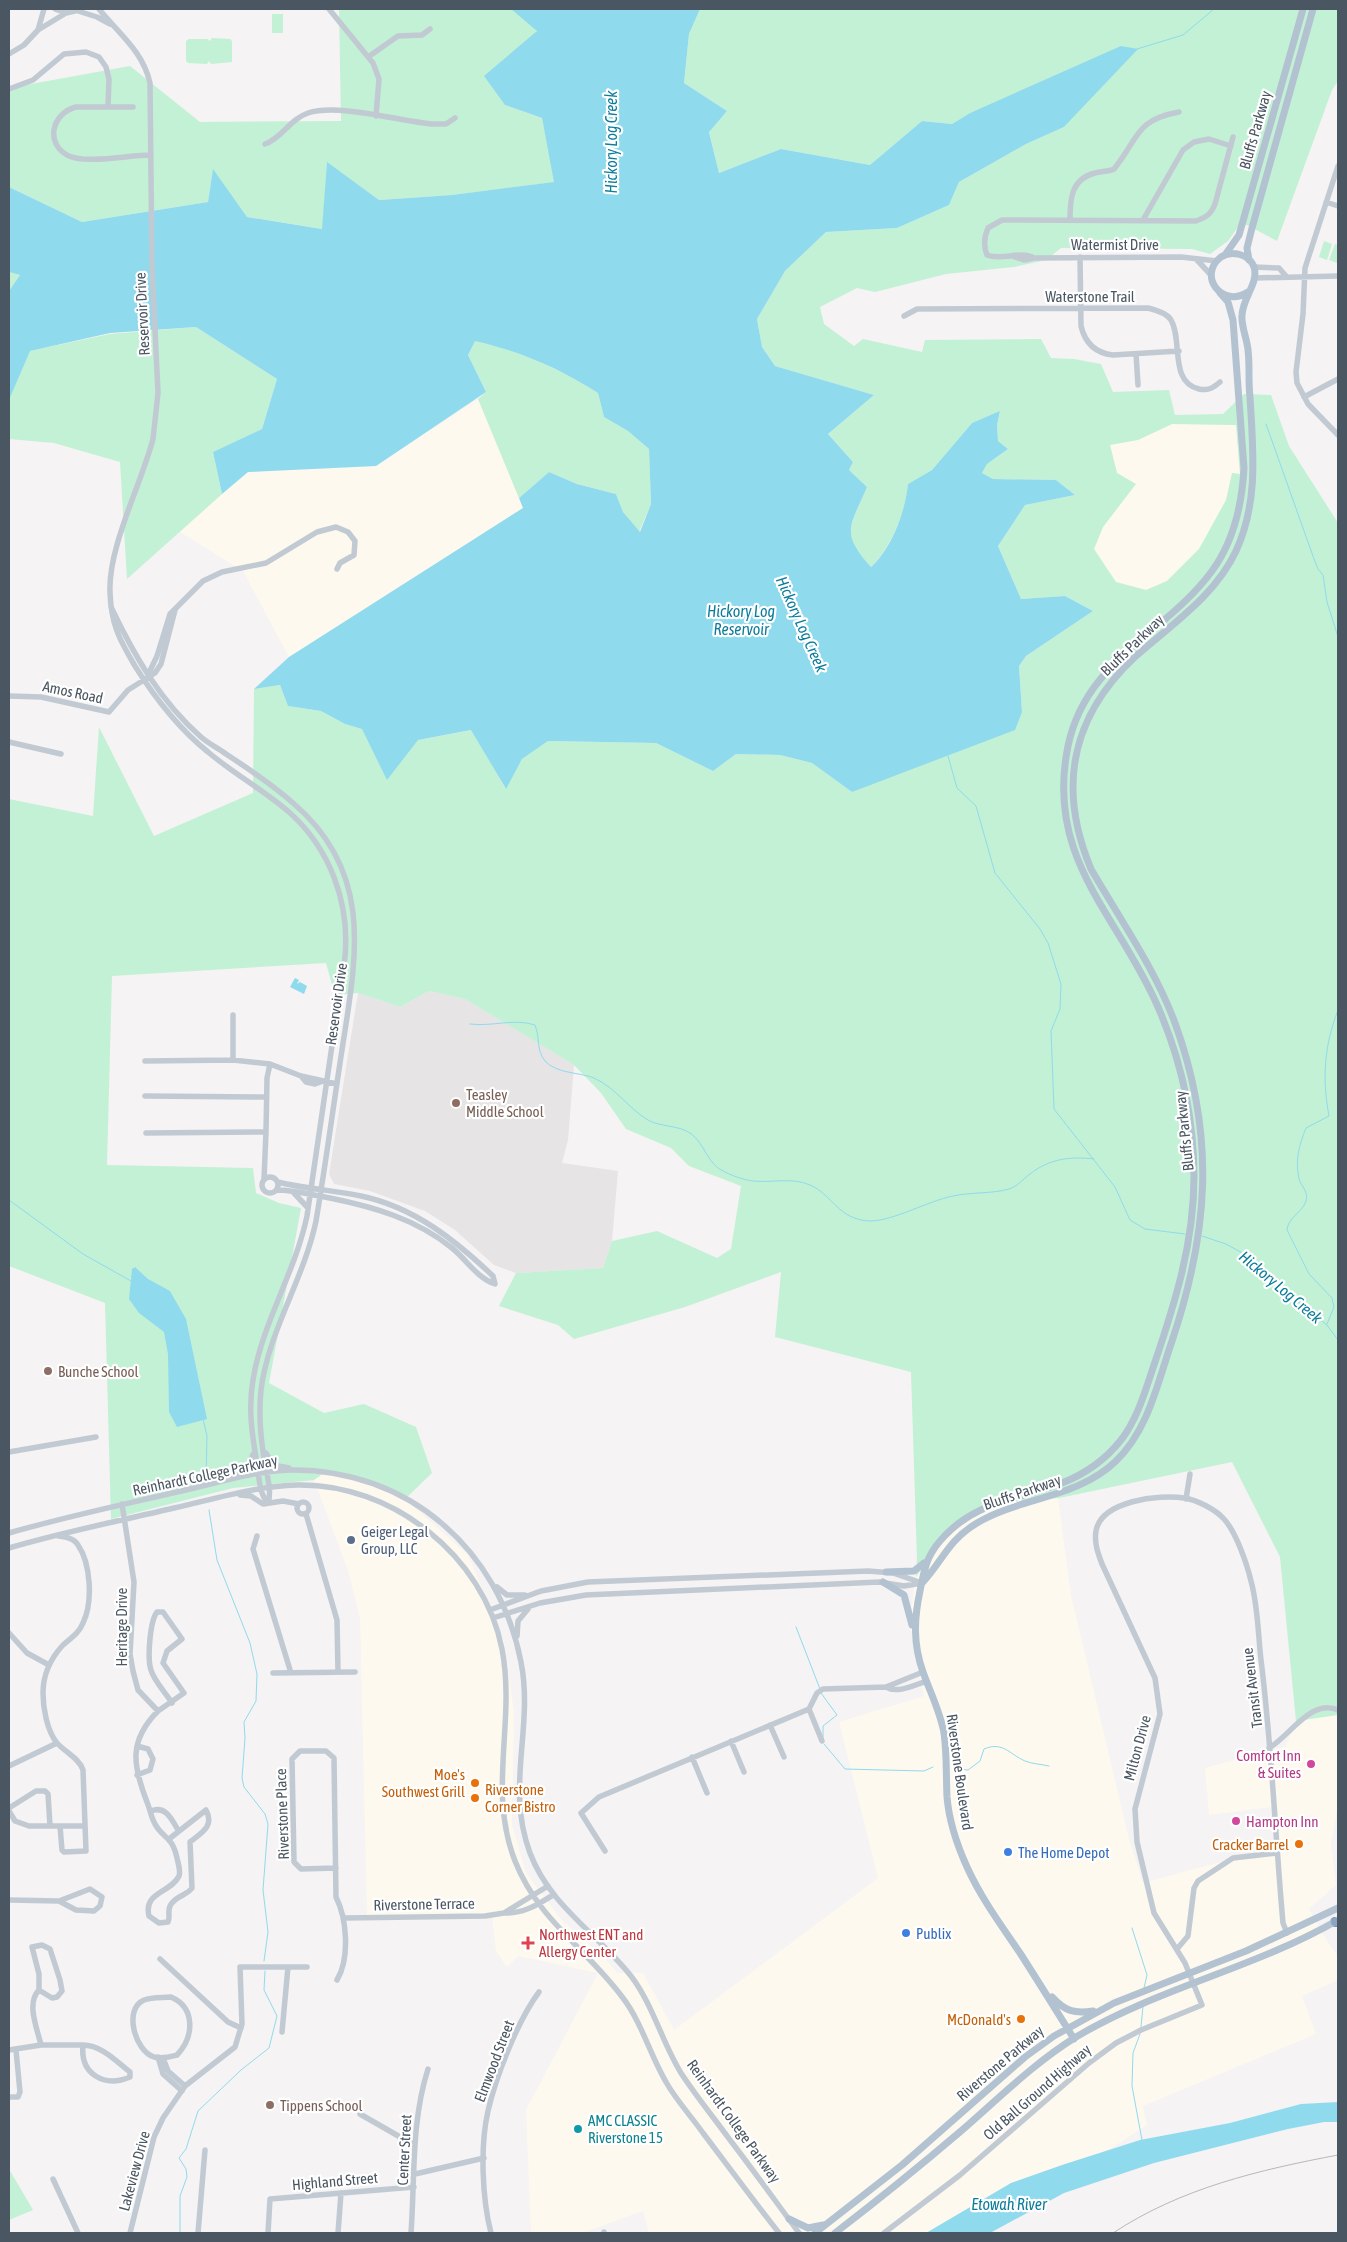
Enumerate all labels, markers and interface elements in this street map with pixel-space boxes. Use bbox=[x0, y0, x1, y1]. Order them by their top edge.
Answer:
street label: Bluffs Parkway bbox=[1236, 89, 1274, 171]
water label: Hickory Log Creek bbox=[602, 90, 621, 193]
street label: Watermist Drive bbox=[1071, 236, 1159, 253]
street label: Reservoir Drive bbox=[131, 272, 153, 356]
street label: Waterstone Trail bbox=[1045, 288, 1135, 305]
water label: Hickory Log Creek bbox=[772, 573, 832, 676]
water label: Hickory Log Reservoir bbox=[707, 602, 775, 638]
street label: Bluffs Parkway bbox=[1097, 611, 1167, 679]
street label: Amos Road bbox=[41, 677, 105, 707]
street label: Reservoir Drive bbox=[322, 962, 350, 1046]
place label: Teasley Middle School bbox=[466, 1086, 544, 1120]
street label: Bluffs Parkway bbox=[1171, 1090, 1197, 1172]
marker: Teasley Middle School bbox=[450, 1097, 462, 1109]
water label: Hickory Log Creek bbox=[1235, 1247, 1327, 1328]
place label: Bunche School bbox=[58, 1363, 139, 1380]
marker: Bunche School bbox=[42, 1365, 54, 1377]
street label: Reinhardt College Parkway bbox=[131, 1451, 279, 1499]
street label: Bluffs Parkway bbox=[981, 1471, 1063, 1513]
place label: Geiger Legal Group, LLC bbox=[361, 1523, 428, 1557]
marker: Geiger Legal Group, LLC bbox=[345, 1534, 357, 1546]
street label: Heritage Drive bbox=[113, 1587, 130, 1666]
street label: Transit Avenue bbox=[1239, 1647, 1265, 1729]
street label: Riverstone Boulevard bbox=[943, 1713, 977, 1831]
street label: Milton Drive bbox=[1120, 1713, 1154, 1783]
place label: Comfort Inn & Suites bbox=[1236, 1747, 1301, 1781]
marker: Comfort Inn & Suites bbox=[1305, 1758, 1317, 1770]
place label: Moe's Southwest Grill bbox=[382, 1766, 465, 1800]
street label: Riverstone Place bbox=[272, 1768, 292, 1860]
marker: Moe's Southwest Grill bbox=[469, 1777, 481, 1789]
place label: Riverstone Corner Bistro bbox=[485, 1781, 555, 1815]
marker: Riverstone Corner Bistro bbox=[469, 1792, 481, 1804]
place label: Hampton Inn bbox=[1246, 1813, 1319, 1830]
marker: Hampton Inn bbox=[1230, 1815, 1242, 1827]
place label: Cracker Barrel bbox=[1212, 1836, 1289, 1853]
marker: Cracker Barrel bbox=[1293, 1838, 1305, 1850]
place label: The Home Depot bbox=[1018, 1844, 1110, 1861]
marker: The Home Depot bbox=[1002, 1846, 1014, 1858]
street label: Riverstone Terrace bbox=[373, 1895, 475, 1913]
place label: Publix bbox=[916, 1925, 951, 1942]
place label: Northwest ENT and Allergy Center bbox=[539, 1926, 643, 1960]
marker: Publix bbox=[900, 1927, 912, 1939]
marker: Northwest ENT and Allergy Center bbox=[521, 1936, 535, 1950]
place label: McDonald's bbox=[947, 2011, 1011, 2028]
marker: McDonald's bbox=[1015, 2013, 1027, 2025]
street label: Elmwood Street bbox=[471, 2018, 517, 2104]
street label: Riverstone Parkway bbox=[953, 2022, 1047, 2104]
street label: Old Ball Ground Highway bbox=[980, 2041, 1094, 2143]
street label: Reinhardt College Parkway bbox=[684, 2056, 784, 2186]
place label: Tippens School bbox=[280, 2097, 363, 2114]
marker: Tippens School bbox=[264, 2099, 276, 2111]
place label: AMC CLASSIC Riverstone 15 bbox=[588, 2112, 663, 2146]
street label: Center Street bbox=[394, 2114, 414, 2186]
marker: AMC CLASSIC Riverstone 15 bbox=[572, 2123, 584, 2135]
street label: Lakeview Drive bbox=[115, 2129, 153, 2213]
street label: Highland Street bbox=[291, 2169, 379, 2193]
water label: Etowah River bbox=[971, 2195, 1048, 2213]

